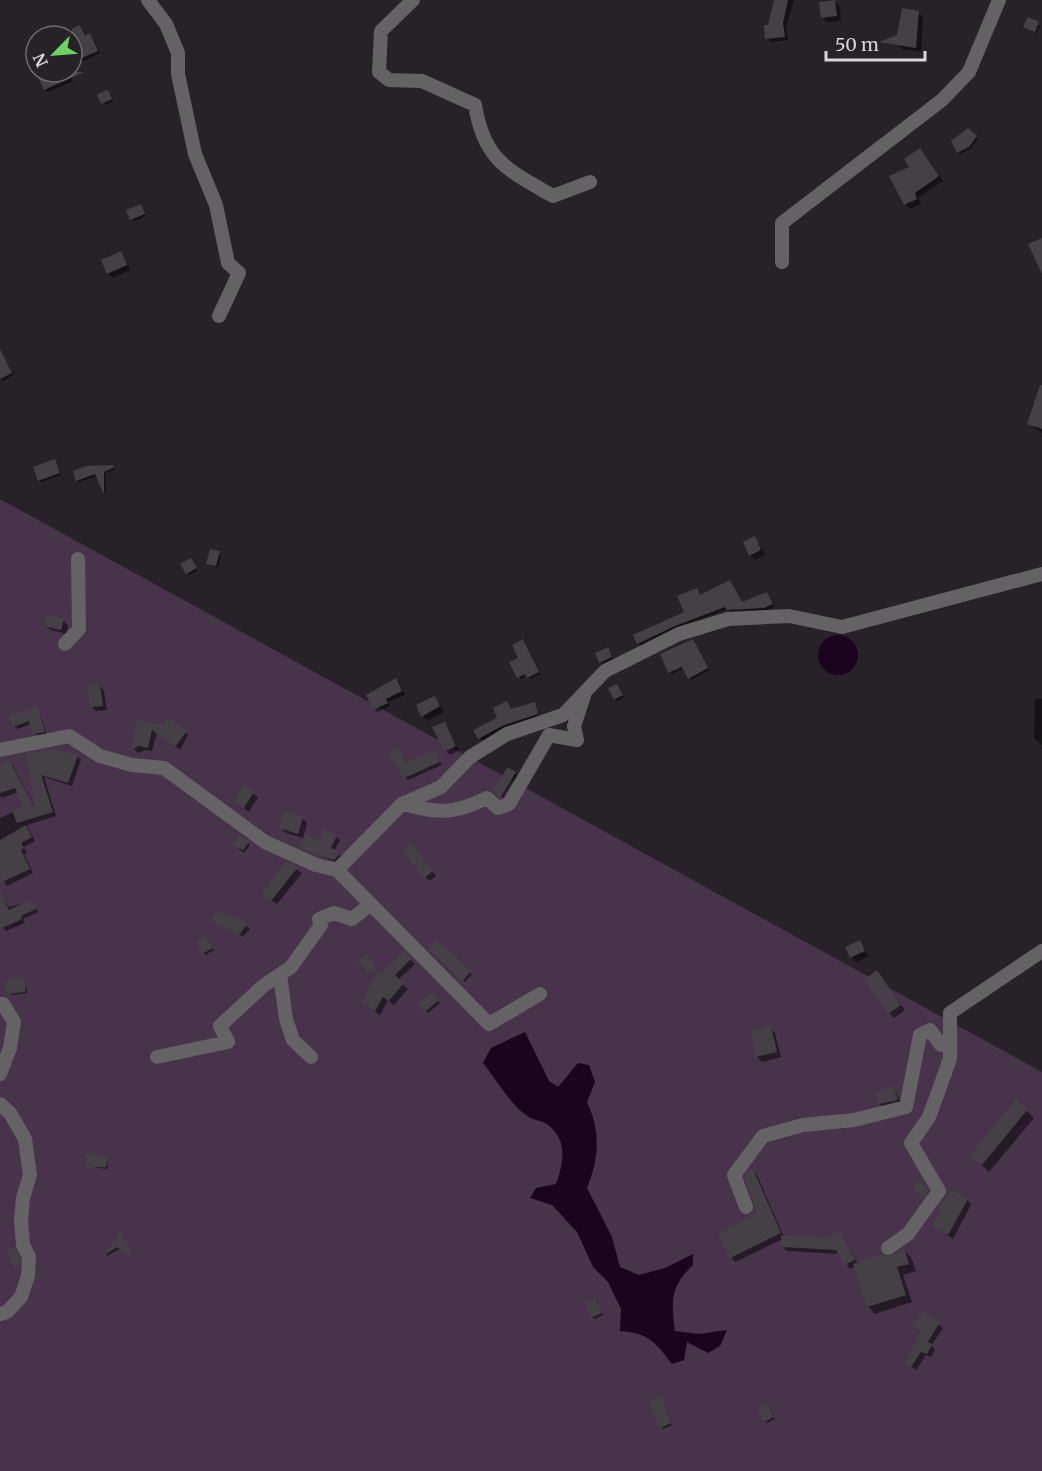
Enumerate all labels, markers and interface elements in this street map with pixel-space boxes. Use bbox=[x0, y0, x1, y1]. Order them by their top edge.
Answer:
north arrow bbox=[24, 24, 84, 84]
scale bar bbox=[826, 24, 925, 62]
text: 50 m bbox=[835, 33, 879, 56]
text: N bbox=[29, 50, 52, 70]

